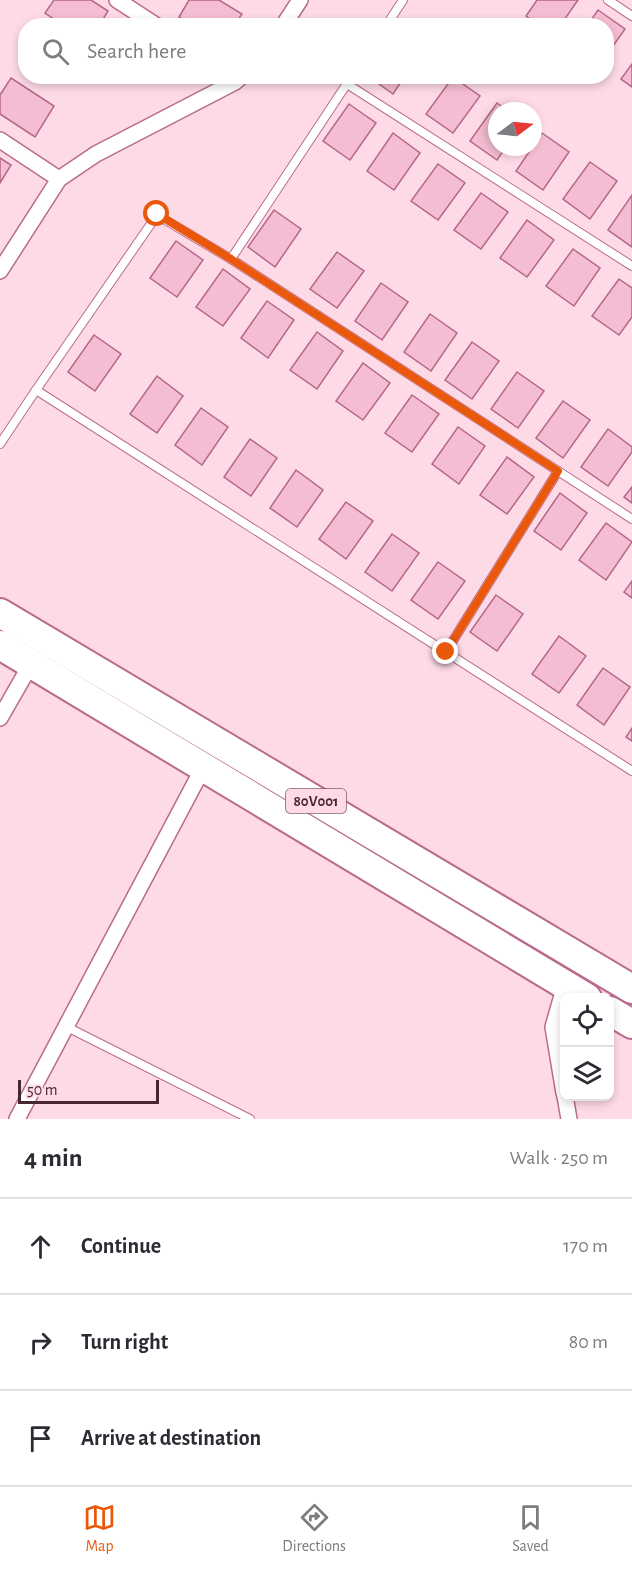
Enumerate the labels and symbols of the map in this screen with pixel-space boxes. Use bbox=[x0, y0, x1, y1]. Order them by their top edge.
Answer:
north arrow bbox=[488, 102, 542, 156]
route start bbox=[143, 200, 169, 226]
route end bbox=[432, 638, 458, 664]
road number: 80V001 bbox=[286, 789, 346, 813]
scale bar bbox=[18, 1077, 159, 1104]

